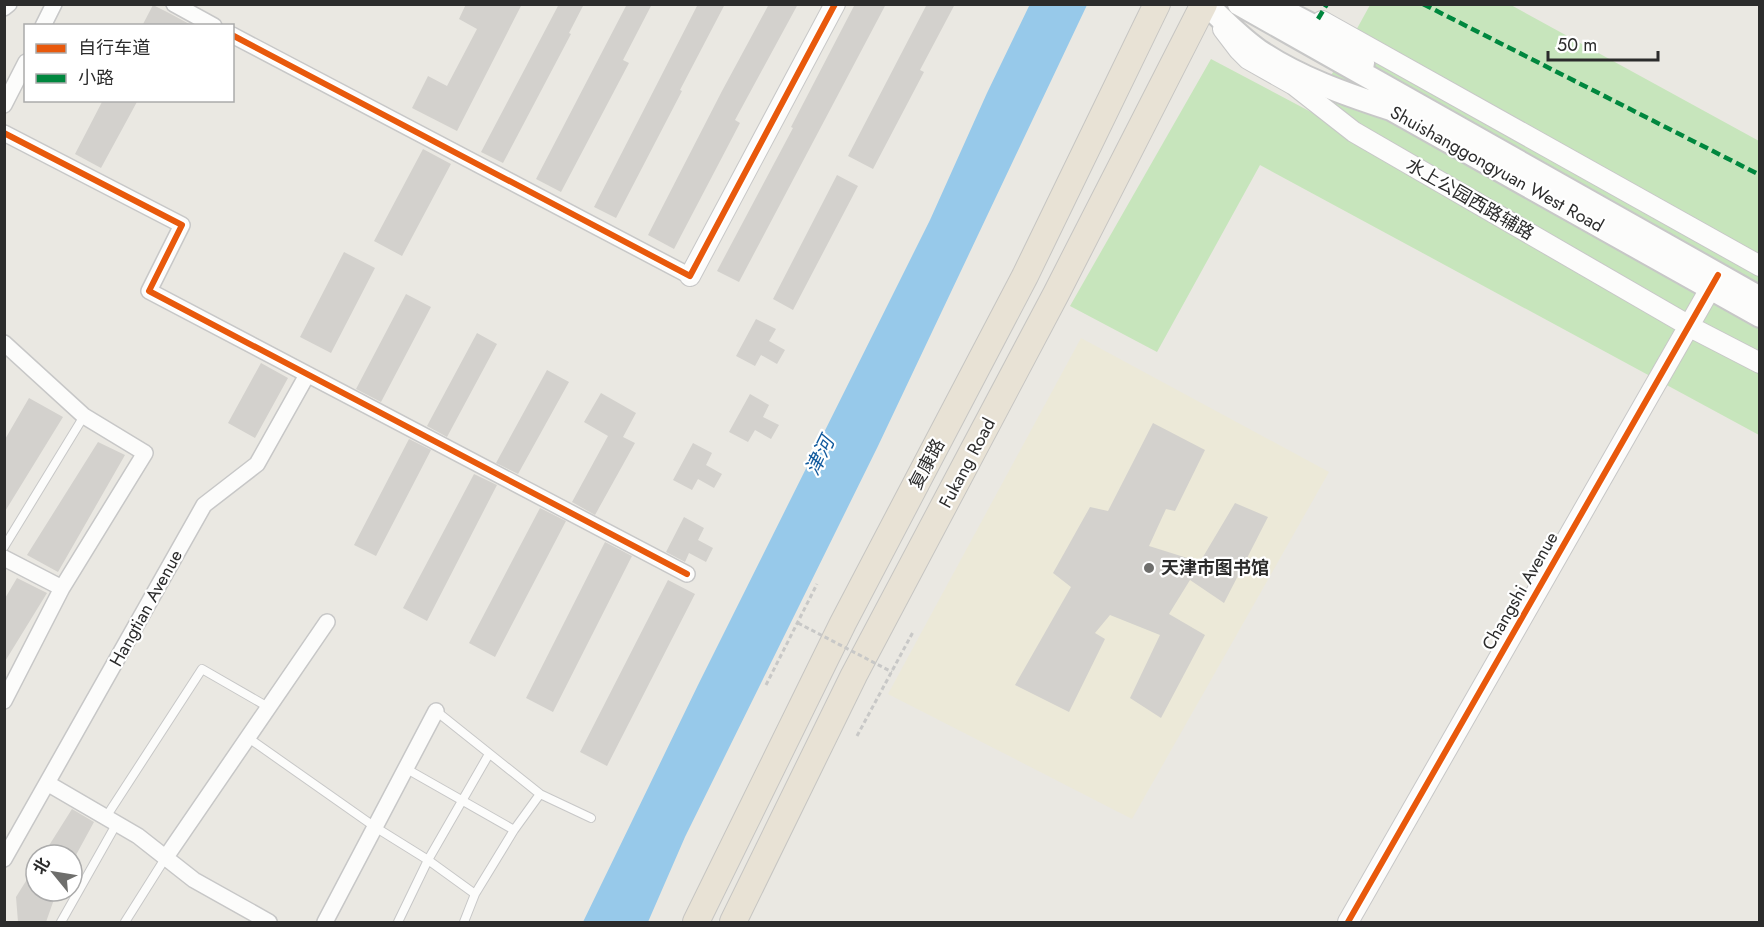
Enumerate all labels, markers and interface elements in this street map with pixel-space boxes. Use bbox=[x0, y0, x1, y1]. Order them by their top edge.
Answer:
legend bbox=[24, 24, 234, 102]
scale bar bbox=[1548, 24, 1658, 62]
text: 50 m bbox=[1557, 32, 1597, 58]
text: 自行车道 bbox=[78, 35, 150, 61]
text: 小路 bbox=[78, 65, 114, 91]
street label: Shuishanggongyuan West Road bbox=[1385, 99, 1609, 239]
street label: 水上公园西路辅路 bbox=[1401, 152, 1539, 246]
street label: Fukang Road bbox=[932, 413, 1002, 513]
water label: 津河 bbox=[798, 428, 844, 480]
street label: 复康路 bbox=[903, 434, 951, 494]
street label: Changshi Avenue bbox=[1475, 527, 1565, 655]
street label: Hangtian Avenue bbox=[103, 545, 189, 671]
place label: 天津市图书馆 bbox=[1161, 555, 1269, 581]
marker: 天津市图书馆 bbox=[1142, 561, 1156, 575]
north arrow bbox=[24, 843, 84, 903]
text: 北 bbox=[27, 853, 55, 878]

